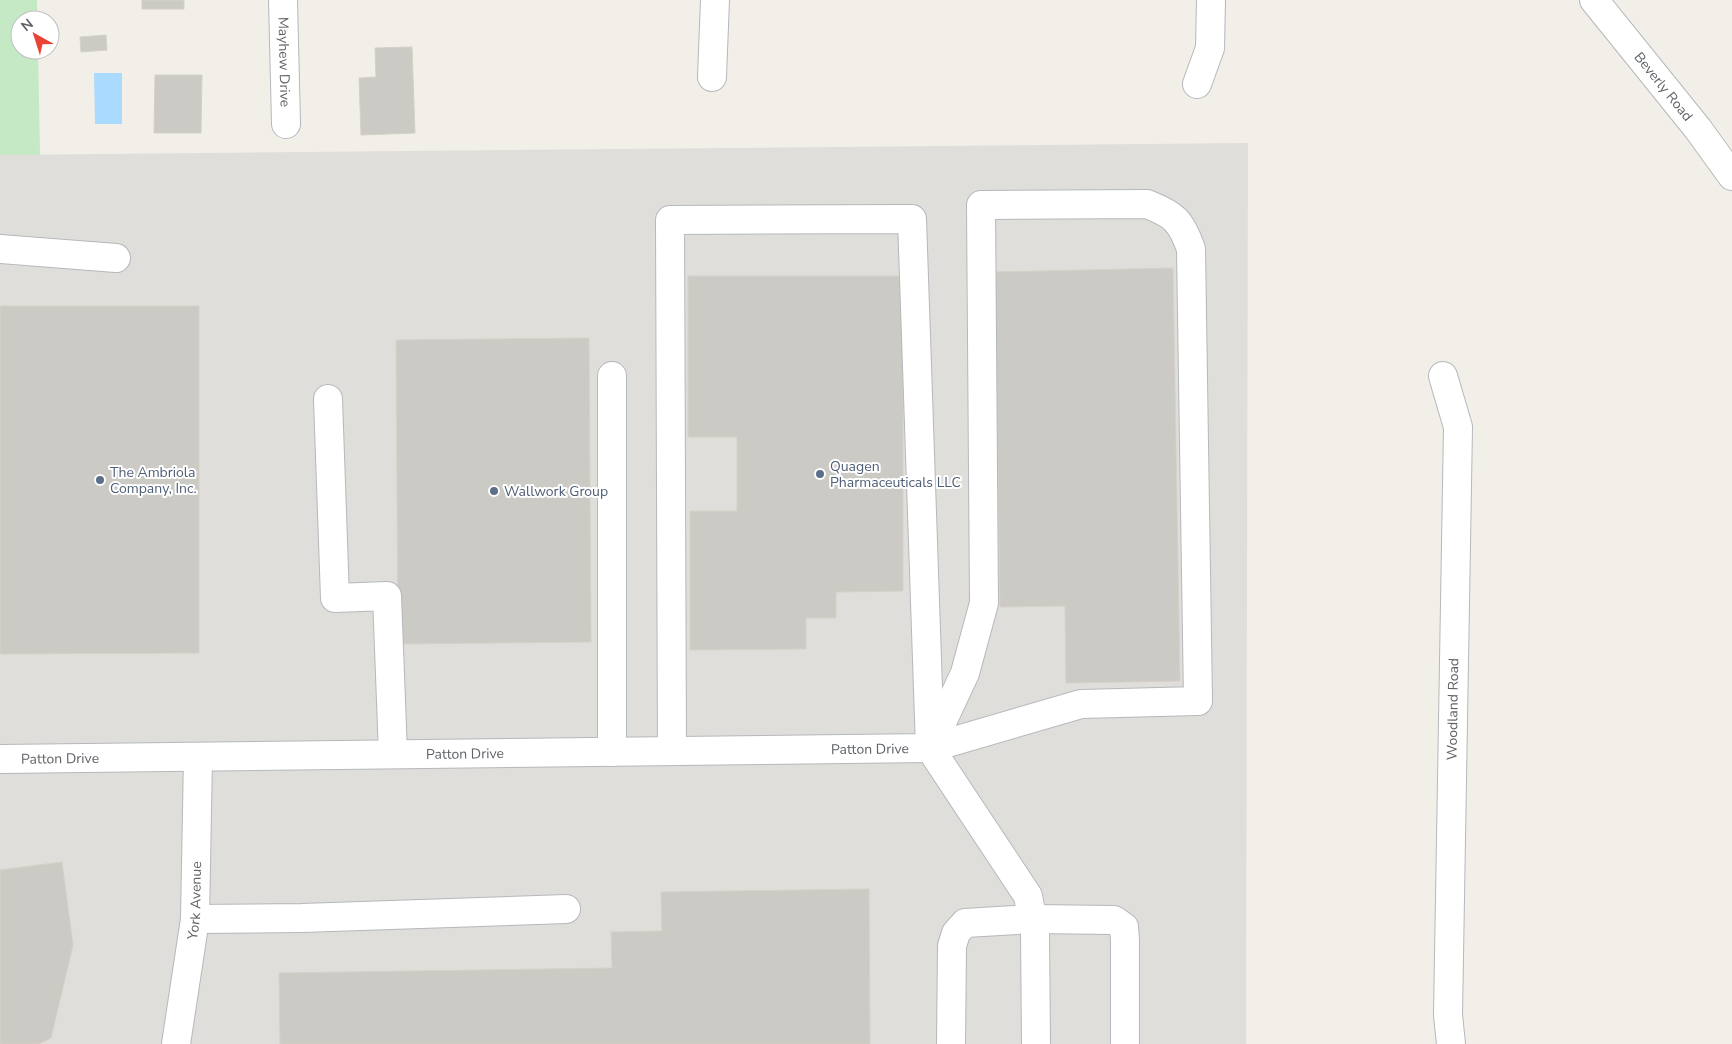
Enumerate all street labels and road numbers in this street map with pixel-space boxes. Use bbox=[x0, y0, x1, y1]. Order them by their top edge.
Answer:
street label: Mayhew Drive bbox=[274, 17, 295, 107]
street label: Beverly Road bbox=[1630, 48, 1697, 125]
street label: Woodland Road bbox=[1443, 658, 1463, 760]
street label: Patton Drive bbox=[831, 739, 909, 759]
street label: Patton Drive bbox=[426, 744, 504, 763]
street label: Patton Drive bbox=[21, 748, 99, 768]
street label: York Avenue bbox=[182, 861, 206, 942]

